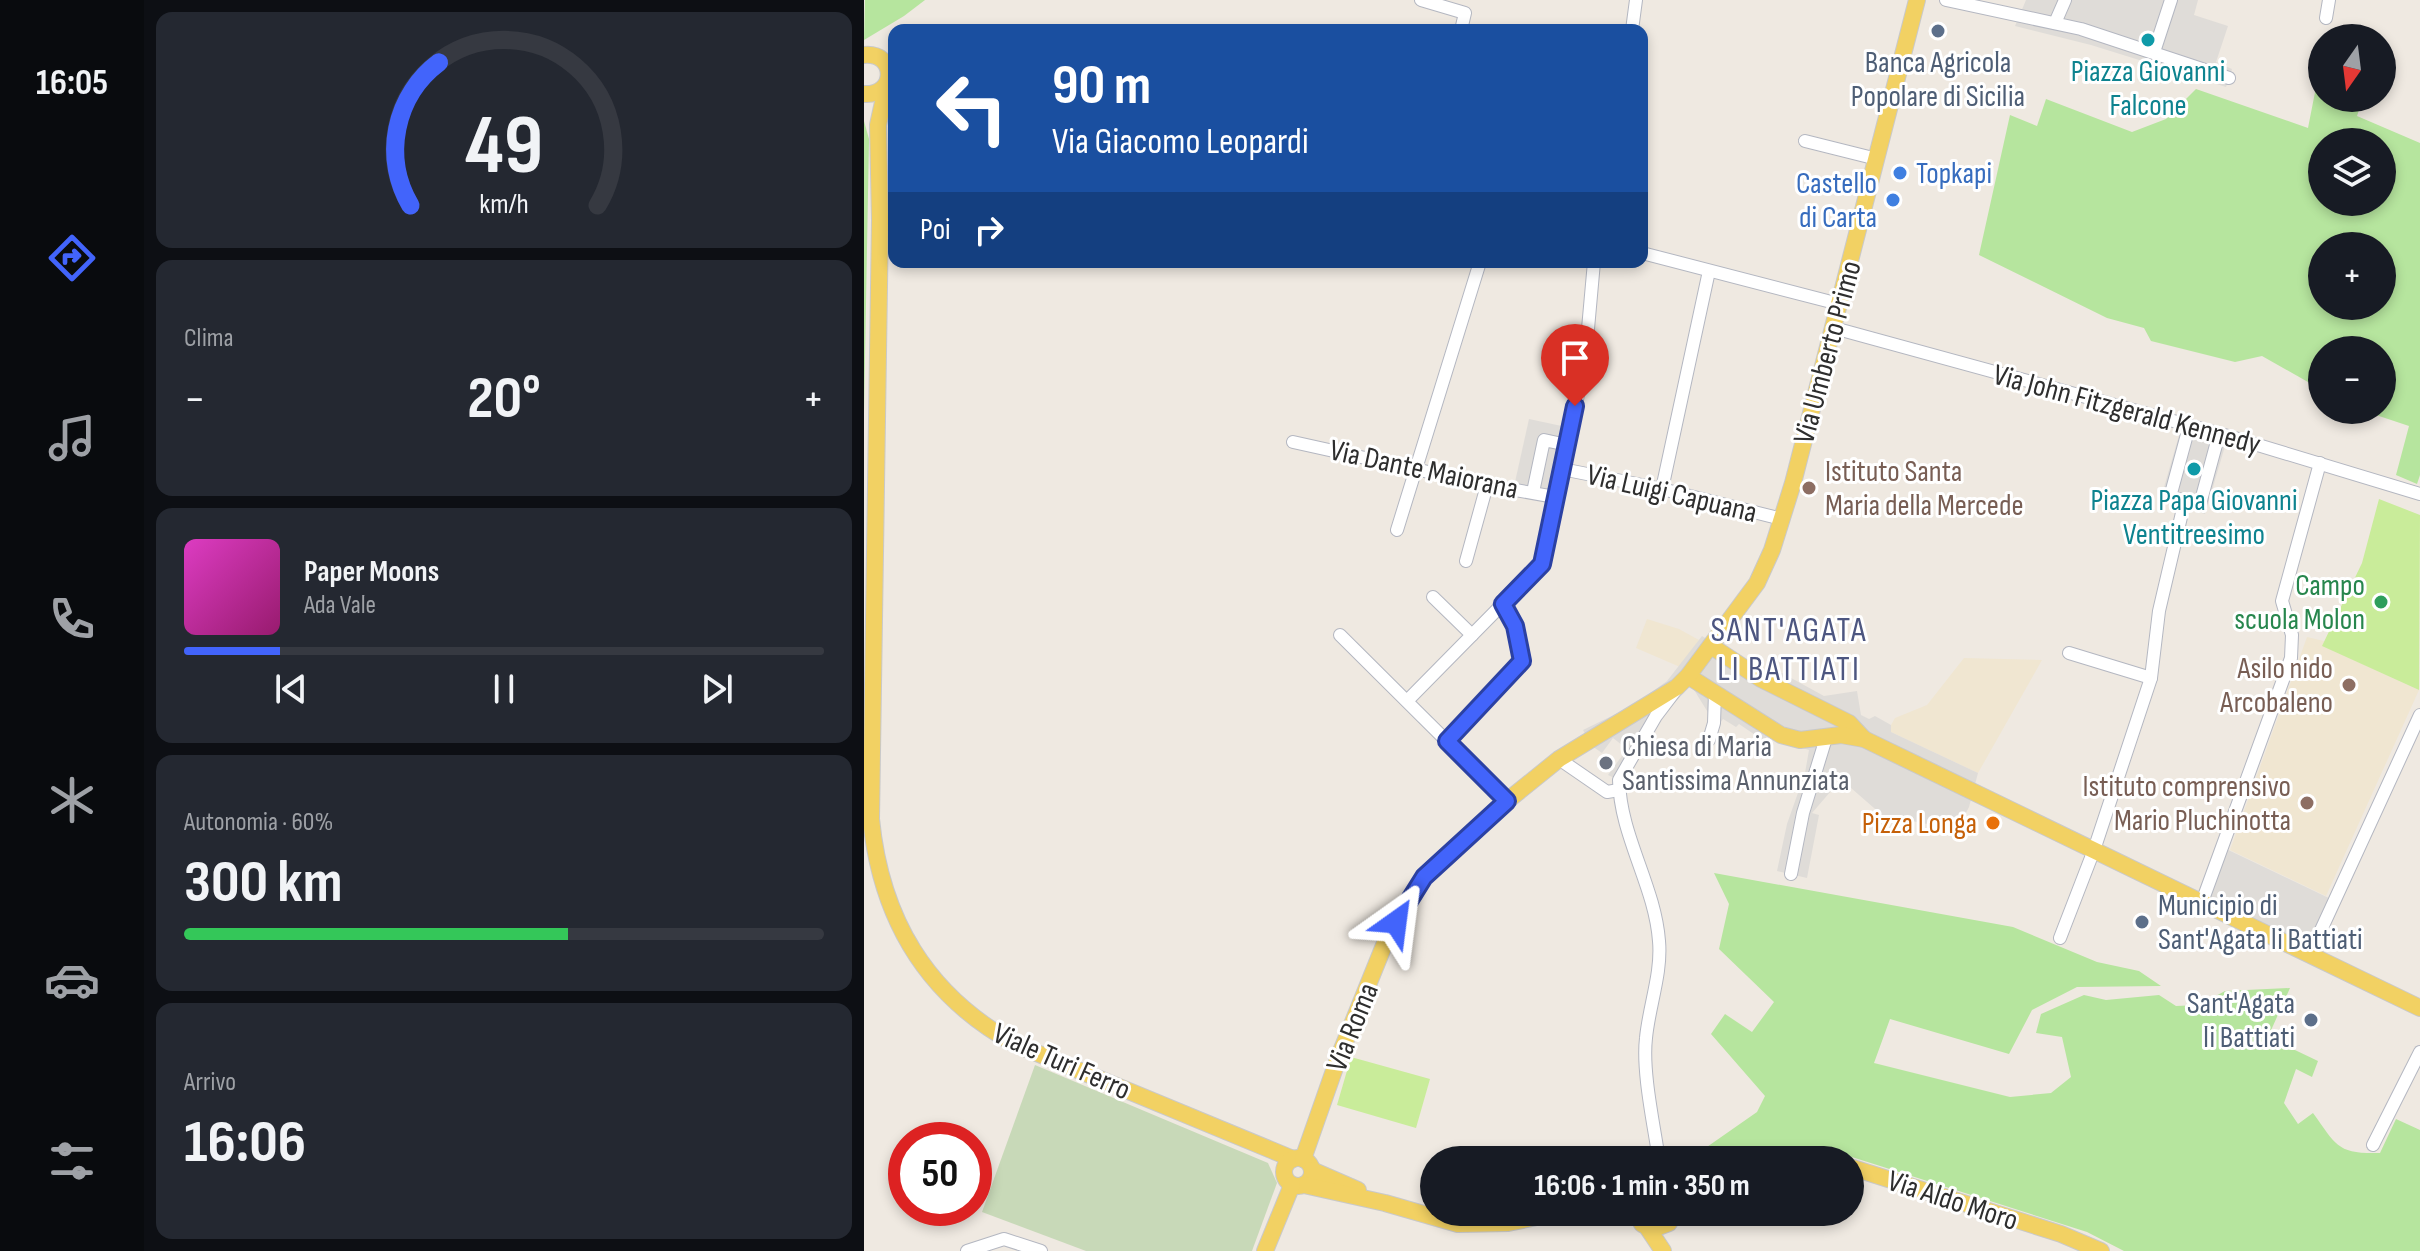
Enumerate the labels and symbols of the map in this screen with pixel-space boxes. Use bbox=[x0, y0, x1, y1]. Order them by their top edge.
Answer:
marker: Banca Agricola Popolare di Sicilia bbox=[1929, 22, 1947, 40]
north arrow bbox=[2308, 24, 2396, 112]
marker: Piazza Giovanni Falcone bbox=[2139, 31, 2157, 49]
place label: Banca Agricola Popolare di Sicilia bbox=[1851, 45, 2025, 115]
place label: Piazza Giovanni Falcone bbox=[2071, 54, 2225, 124]
place label: Topkapi bbox=[1916, 156, 1992, 192]
marker: Topkapi bbox=[1891, 164, 1909, 182]
place label: Castello di Carta bbox=[1796, 166, 1877, 236]
marker: Castello di Carta bbox=[1884, 191, 1902, 209]
street label: Via Umberto Primo bbox=[1786, 257, 1870, 448]
pin bbox=[1541, 324, 1609, 406]
street label: Via John Fitzgerald Kennedy bbox=[1989, 357, 2265, 463]
street label: Via Dante Maiorana bbox=[1326, 432, 1521, 508]
place label: Istituto Santa Maria della Mercede bbox=[1825, 454, 2023, 524]
street label: Via Luigi Capuana bbox=[1583, 457, 1760, 531]
marker: Piazza Papa Giovanni Ventitreesimo bbox=[2185, 460, 2203, 478]
marker: Istituto Santa Maria della Mercede bbox=[1800, 479, 1818, 497]
place label: Piazza Papa Giovanni Ventitreesimo bbox=[2091, 483, 2297, 553]
place label: Campo scuola Molon bbox=[2234, 568, 2365, 638]
marker: Campo scuola Molon bbox=[2372, 593, 2390, 611]
district label: SANT'AGATA LI BATTIATI bbox=[1710, 610, 1868, 690]
place label: Asilo nido Arcobaleno bbox=[2219, 651, 2333, 721]
marker: Asilo nido Arcobaleno bbox=[2340, 676, 2358, 694]
place label: Chiesa di Maria Santissima Annunziata bbox=[1622, 729, 1849, 799]
marker: Chiesa di Maria Santissima Annunziata bbox=[1597, 754, 1615, 772]
place label: Istituto comprensivo Mario Pluchinotta bbox=[2082, 769, 2291, 839]
marker: Istituto comprensivo Mario Pluchinotta bbox=[2298, 794, 2316, 812]
place label: Pizza Longa bbox=[1862, 806, 1977, 842]
marker: Pizza Longa bbox=[1984, 814, 2002, 832]
position arrow bbox=[1354, 880, 1438, 964]
place label: Municipio di Sant'Agata li Battiati bbox=[2158, 888, 2363, 958]
marker: Municipio di Sant'Agata li Battiati bbox=[2133, 913, 2151, 931]
street label: Via Roma bbox=[1319, 978, 1387, 1077]
place label: Sant'Agata li Battiati bbox=[2187, 986, 2295, 1056]
marker: Sant'Agata li Battiati bbox=[2302, 1011, 2320, 1029]
street label: Viale Turi Ferro bbox=[987, 1016, 1136, 1108]
speed limit sign: 50 bbox=[888, 1122, 992, 1226]
street label: Via Aldo Moro bbox=[1883, 1163, 2022, 1239]

